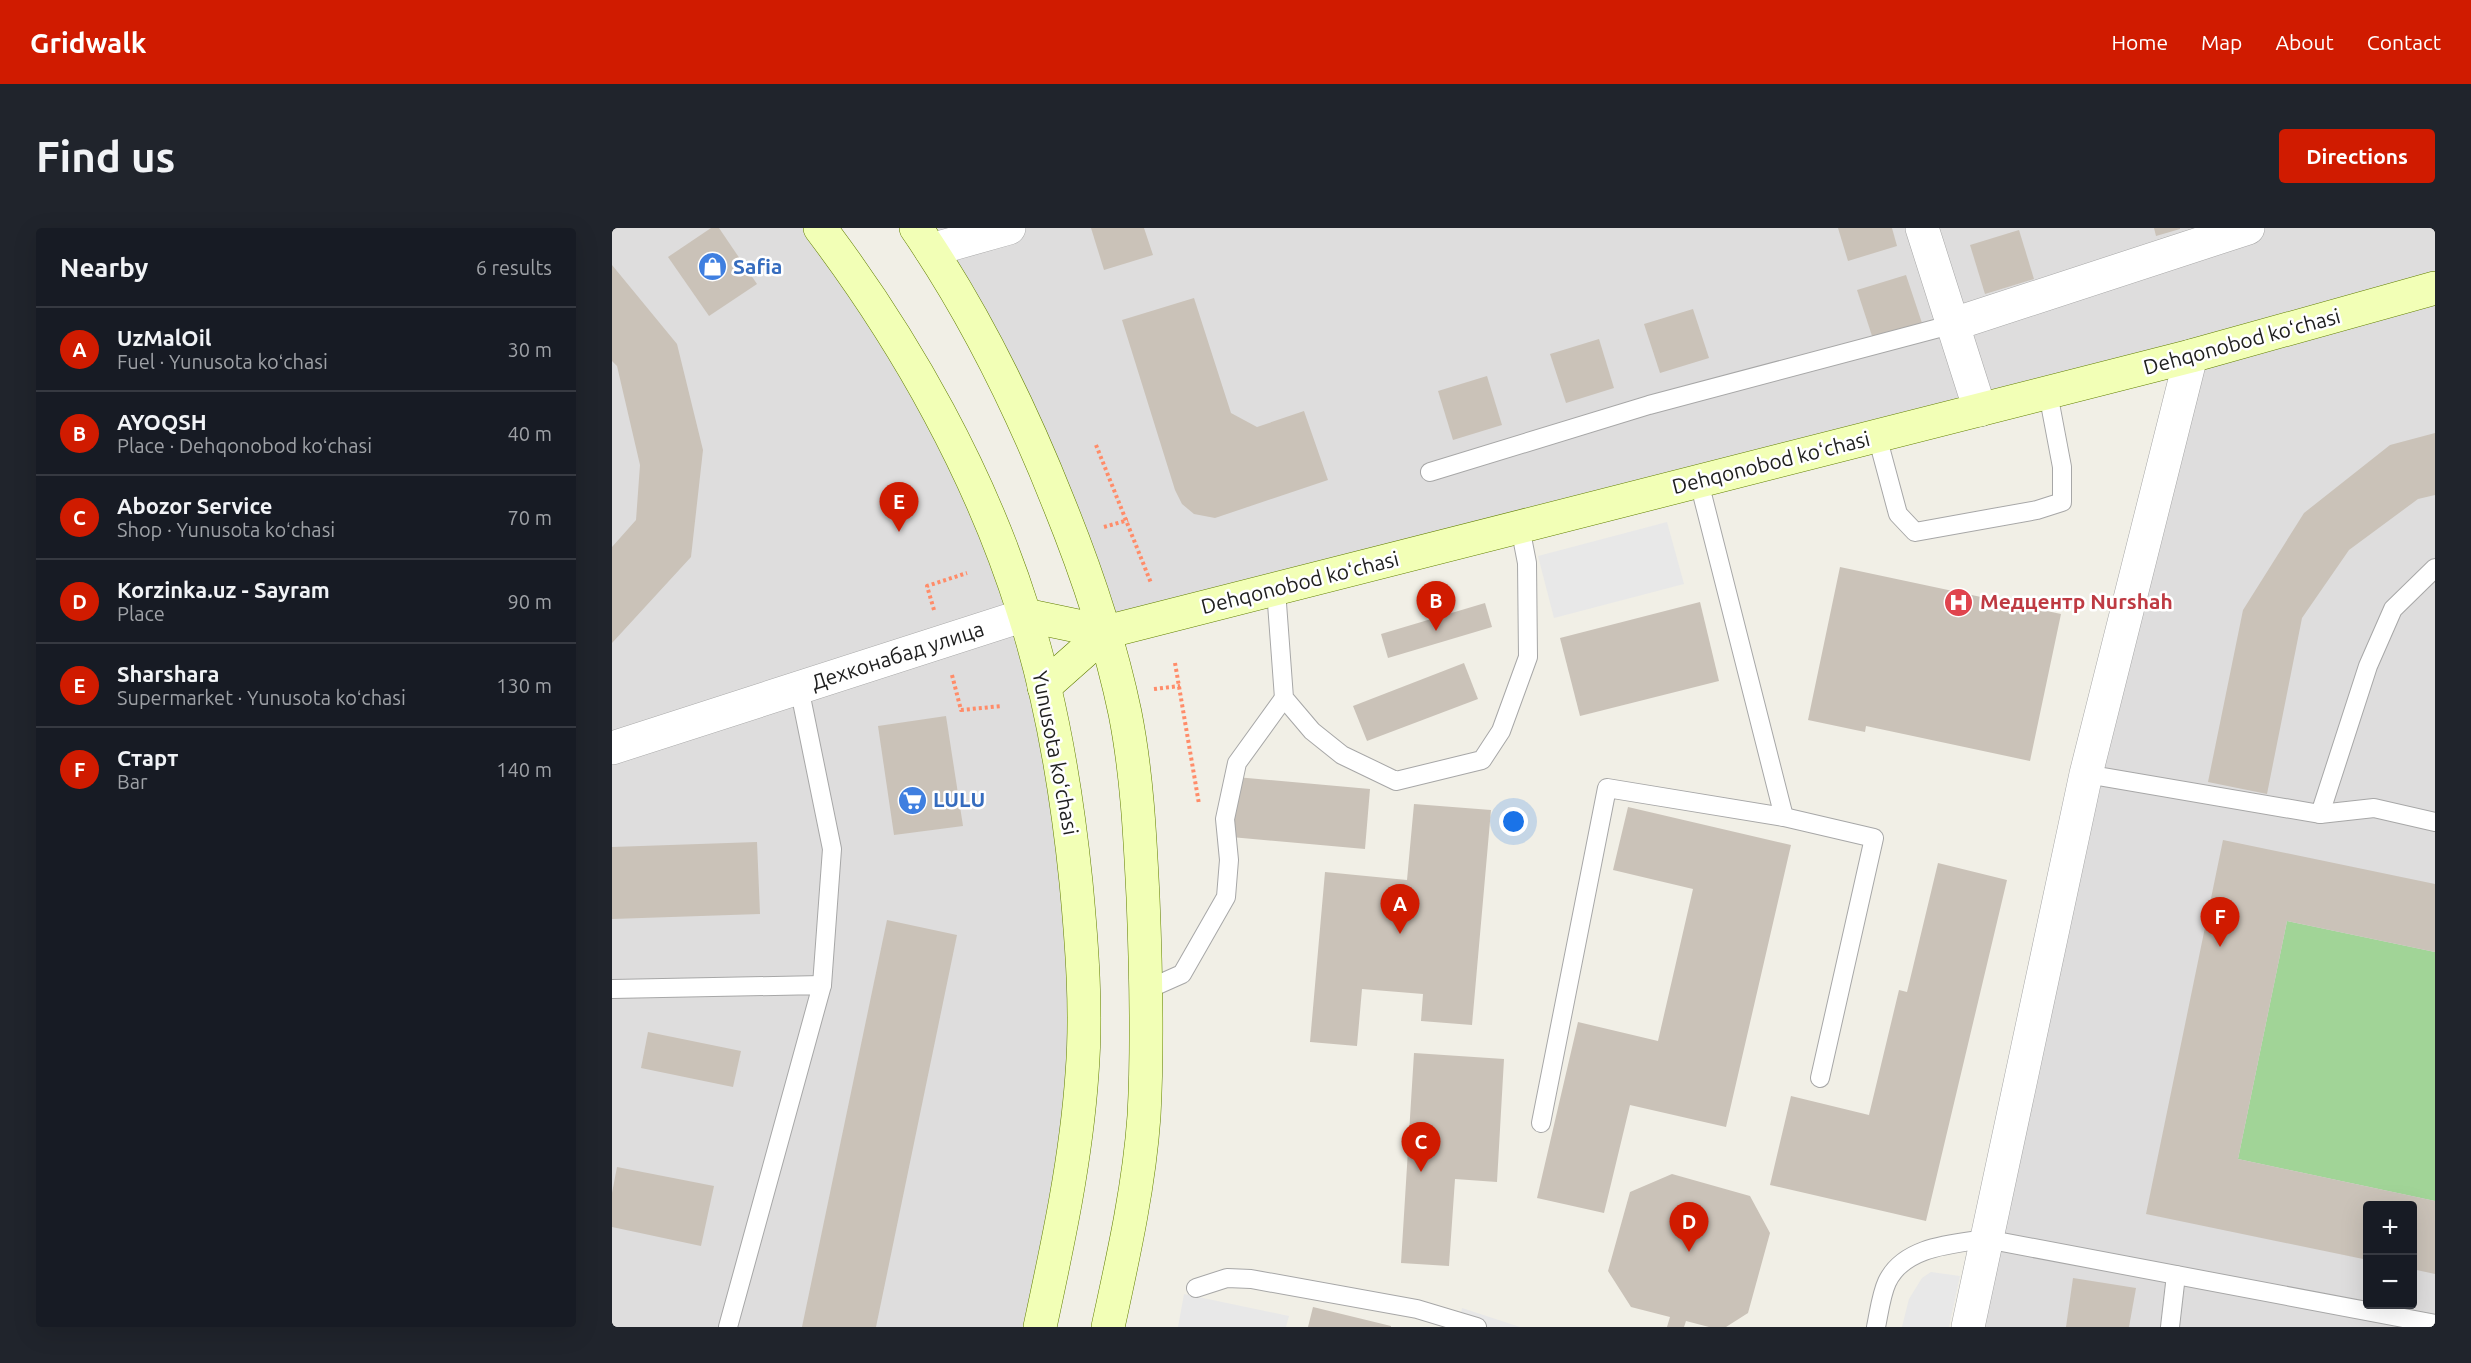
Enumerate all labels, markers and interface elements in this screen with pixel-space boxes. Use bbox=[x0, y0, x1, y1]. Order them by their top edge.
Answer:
text: Gridwalk bbox=[30, 27, 147, 58]
text: Home bbox=[2111, 30, 2168, 54]
text: Map bbox=[2201, 30, 2242, 54]
text: About bbox=[2275, 30, 2334, 54]
text: Contact bbox=[2367, 30, 2441, 54]
button: Directions bbox=[2279, 129, 2435, 183]
text: Find us bbox=[36, 133, 175, 180]
shop icon: Safia bbox=[696, 251, 728, 283]
text: Nearby bbox=[60, 253, 148, 282]
place label: Safia bbox=[733, 254, 782, 278]
text: 6 results bbox=[476, 256, 552, 279]
street label: Dehqonobod koʻchasi bbox=[2141, 303, 2343, 379]
text: UzMalOil bbox=[117, 325, 211, 350]
text: A bbox=[72, 338, 87, 361]
text: 30 m bbox=[508, 338, 552, 361]
text: Fuel · Yunusota koʻchasi bbox=[117, 350, 328, 373]
text: AYOQSH bbox=[117, 409, 207, 434]
text: B bbox=[73, 422, 86, 445]
text: 40 m bbox=[508, 422, 552, 445]
street label: Dehqonobod koʻchasi bbox=[1669, 426, 1872, 498]
text: Place · Dehqonobod koʻchasi bbox=[117, 434, 372, 457]
pin: E bbox=[880, 482, 918, 532]
text: Abozor Service bbox=[117, 493, 272, 518]
text: C bbox=[73, 506, 86, 529]
text: 70 m bbox=[508, 506, 552, 529]
text: Shop · Yunusota koʻchasi bbox=[117, 518, 335, 541]
street label: Dehqonobod koʻchasi bbox=[1198, 546, 1401, 618]
text: Korzinka.uz - Sayram bbox=[117, 577, 330, 602]
pin: B bbox=[1416, 582, 1456, 631]
hospital icon: Медцентр Nurshah bbox=[1943, 586, 1975, 618]
place label: Медцентр Nurshah bbox=[1980, 589, 2173, 613]
text: D bbox=[72, 590, 87, 613]
text: 90 m bbox=[508, 590, 552, 613]
text: Place bbox=[117, 602, 165, 625]
street label: Дехконабад улица bbox=[808, 616, 987, 694]
text: Sharshara bbox=[117, 661, 219, 686]
street label: Yunusota koʻchasi bbox=[1028, 669, 1084, 837]
text: E bbox=[74, 674, 85, 697]
text: 130 m bbox=[496, 674, 552, 697]
text: Supermarket · Yunusota koʻchasi bbox=[117, 686, 406, 709]
text: Старт bbox=[117, 745, 178, 770]
text: F bbox=[74, 758, 85, 781]
text: 140 m bbox=[496, 758, 552, 781]
text: Bar bbox=[117, 770, 148, 793]
supermarket icon: LULU bbox=[896, 784, 928, 816]
place label: LULU bbox=[933, 787, 985, 811]
your location bbox=[1499, 807, 1528, 836]
pin: A bbox=[1380, 884, 1420, 934]
pin: F bbox=[2200, 898, 2240, 947]
pin: C bbox=[1402, 1122, 1440, 1172]
map controls bbox=[2363, 1201, 2417, 1309]
button: + bbox=[2363, 1201, 2417, 1255]
pin: D bbox=[1670, 1202, 1708, 1252]
button: − bbox=[2363, 1255, 2417, 1309]

